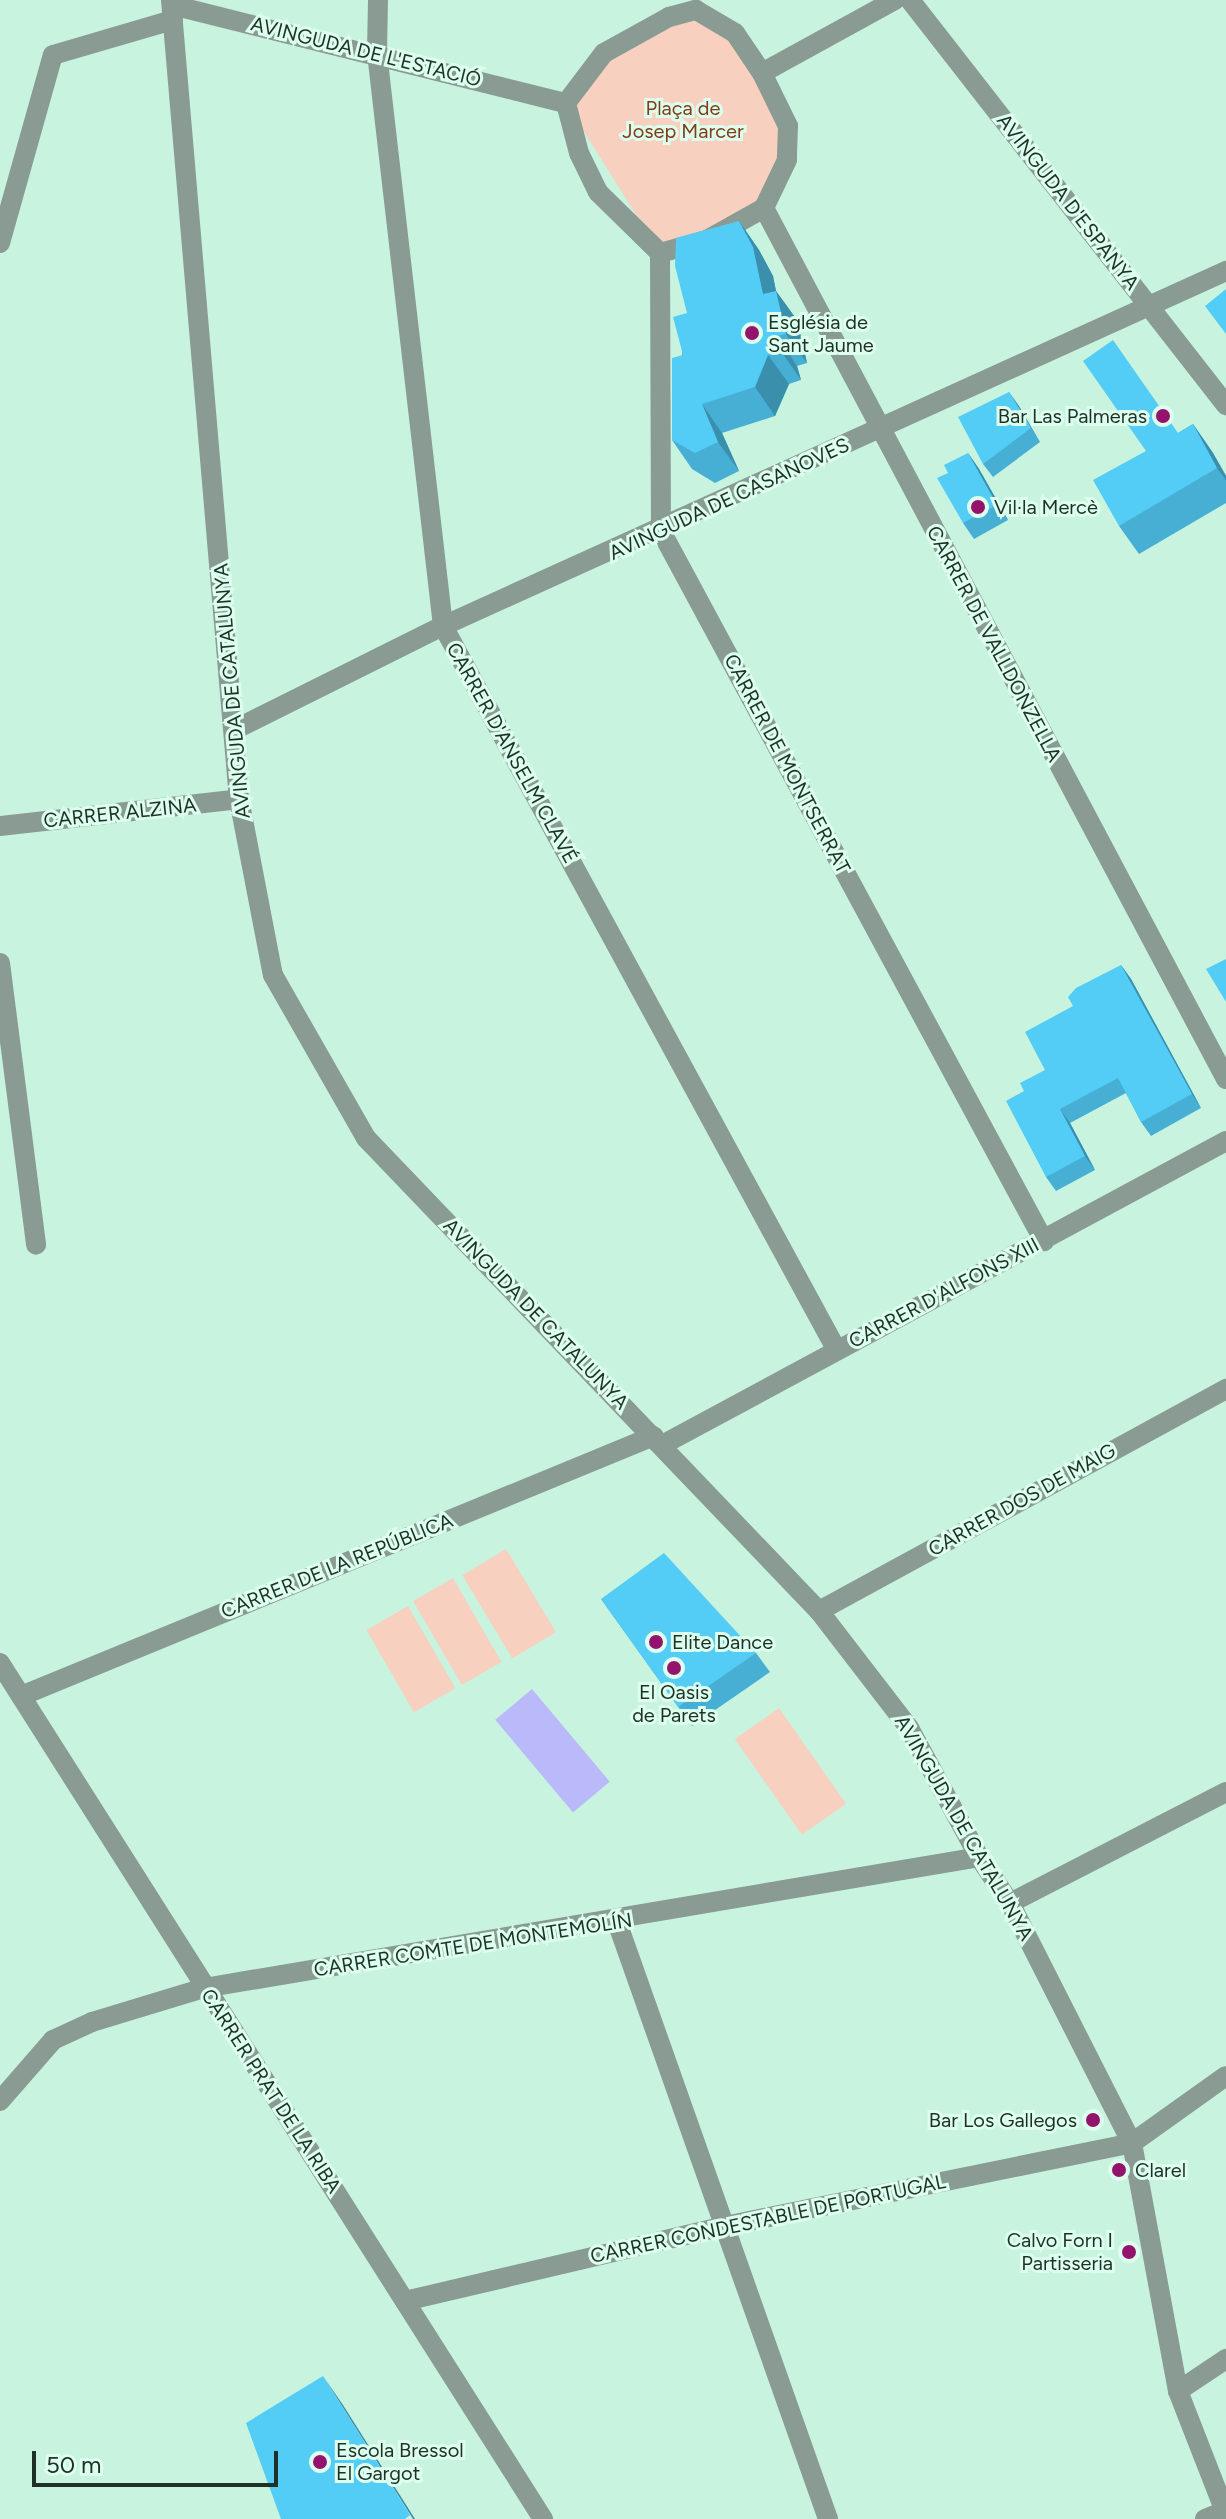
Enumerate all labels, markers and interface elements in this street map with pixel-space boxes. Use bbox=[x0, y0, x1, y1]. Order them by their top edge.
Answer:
street label: AVINGUDA DE L'ESTACIÓ bbox=[248, 12, 484, 92]
park label: Plaça de Josep Marcer bbox=[622, 96, 744, 143]
street label: AVINGUDA D'ESPANYA bbox=[992, 109, 1144, 295]
place label: Església de Sant Jaume bbox=[768, 310, 874, 357]
marker: Església de Sant Jaume bbox=[743, 324, 761, 342]
place label: Bar Las Palmeras bbox=[998, 404, 1147, 428]
marker: Bar Las Palmeras bbox=[1154, 407, 1172, 425]
street label: AVINGUDA DE CASANOVES bbox=[605, 433, 853, 565]
place label: Vil·la Mercè bbox=[994, 495, 1098, 519]
marker: Vil·la Mercè bbox=[969, 498, 987, 516]
street label: CARRER DE VALLDONZELLA bbox=[921, 522, 1067, 766]
street label: AVINGUDA DE CATALUNYA bbox=[209, 562, 255, 820]
street label: CARRER D'ANSELM CLAVÉ bbox=[441, 638, 583, 868]
street label: CARRER DE MONTSERRAT bbox=[719, 650, 855, 878]
street label: CARRER ALZINA bbox=[42, 793, 198, 833]
street label: AVINGUDA DE CATALUNYA bbox=[438, 1214, 634, 1414]
street label: CARRER D'ALFONS XIII bbox=[845, 1233, 1043, 1353]
street label: CARRER DOS DE MAIG bbox=[924, 1438, 1120, 1562]
street label: CARRER DE LA REPÚBLICA bbox=[218, 1508, 456, 1624]
place label: Elite Dance bbox=[672, 1630, 773, 1654]
marker: Elite Dance bbox=[647, 1633, 665, 1651]
marker: El Oasis de Parets bbox=[665, 1659, 683, 1677]
place label: El Oasis de Parets bbox=[632, 1680, 716, 1727]
street label: AVINGUDA DE CATALUNYA bbox=[890, 1711, 1038, 1945]
street label: CARRER COMTE DE MONTEMOLÍN bbox=[312, 1908, 634, 1982]
street label: CARRER PRAT DE LA RIBA bbox=[196, 1984, 346, 2198]
place label: Bar Los Gallegos bbox=[929, 2108, 1077, 2132]
marker: Bar Los Gallegos bbox=[1084, 2111, 1102, 2129]
place label: Clarel bbox=[1135, 2158, 1186, 2182]
marker: Clarel bbox=[1110, 2161, 1128, 2179]
street label: CARRER CONDESTABLE DE PORTUGAL bbox=[588, 2170, 948, 2268]
place label: Calvo Forn I Partisseria bbox=[1007, 2228, 1113, 2275]
marker: Calvo Forn I Partisseria bbox=[1120, 2243, 1138, 2261]
scale bar bbox=[36, 2435, 282, 2485]
place label: Escola Bressol El Gargot bbox=[336, 2438, 464, 2485]
text: 50 m bbox=[46, 2450, 102, 2479]
marker: Escola Bressol El Gargot bbox=[311, 2453, 329, 2471]

